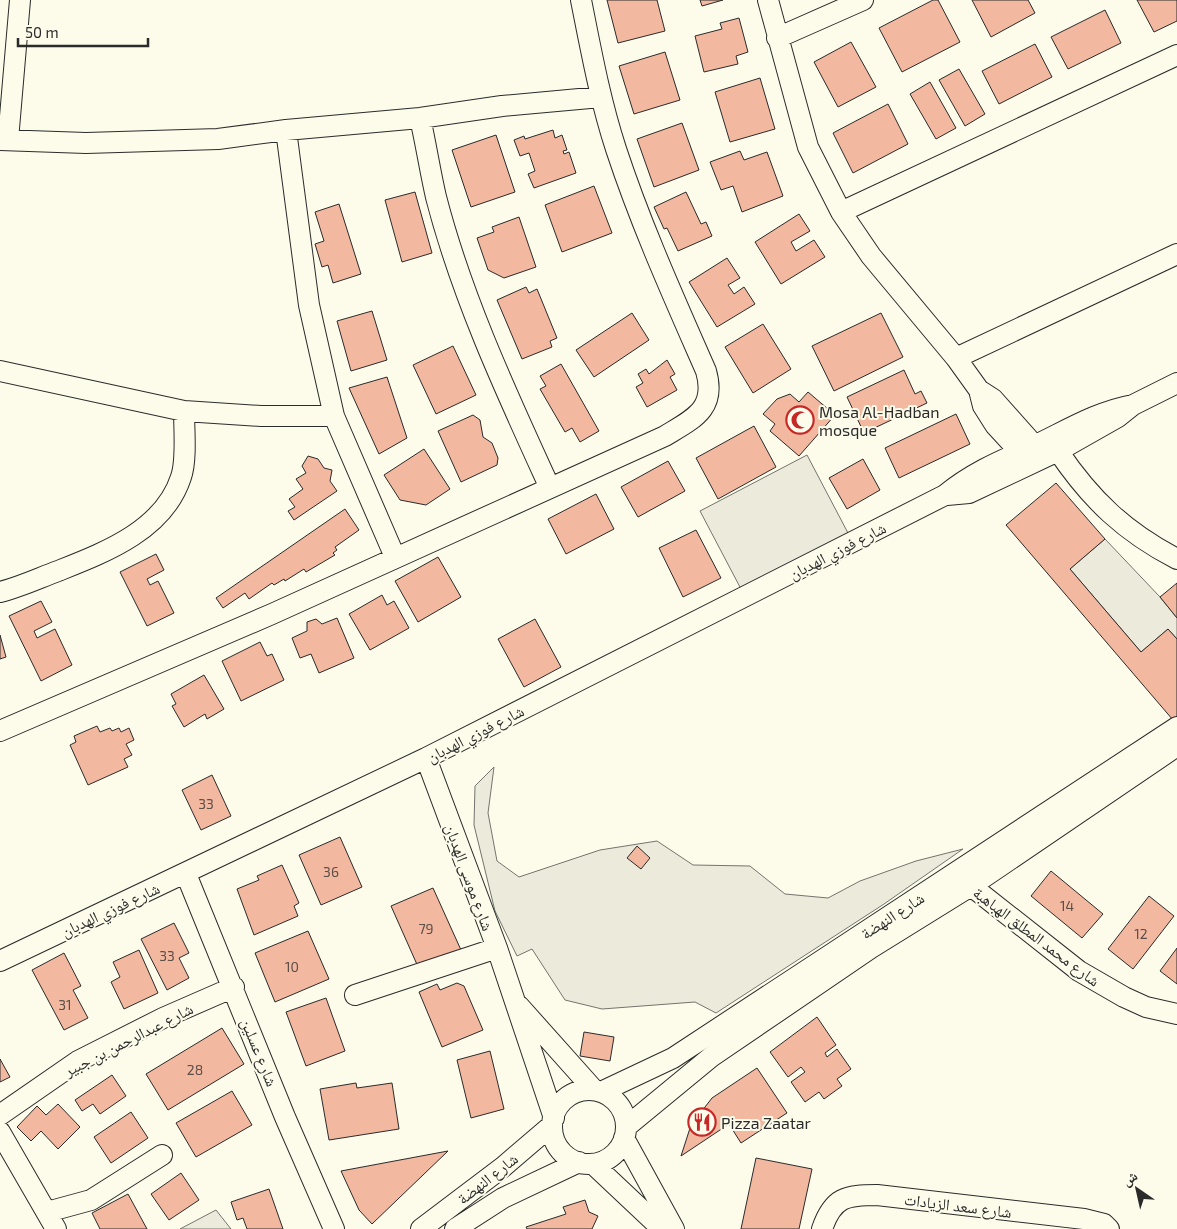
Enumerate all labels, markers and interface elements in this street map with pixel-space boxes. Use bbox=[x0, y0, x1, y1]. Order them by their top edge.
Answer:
scale bar bbox=[18, 15, 148, 47]
text: 50 m bbox=[25, 23, 59, 41]
place label: Mosa Al-Hadban mosque bbox=[819, 402, 940, 439]
mosque icon: Mosa Al-Hadban mosque bbox=[785, 405, 815, 435]
street label: شارع فوزي الهدبان bbox=[785, 517, 891, 586]
street label: شارع فوزي الهدبان bbox=[423, 700, 529, 769]
house number: 33 bbox=[198, 795, 214, 812]
street label: شارع موسى الهدبان bbox=[440, 821, 498, 934]
house number: 36 bbox=[323, 863, 339, 880]
street label: شارع فوزي الهدبان bbox=[58, 878, 164, 944]
street label: شارع محمد المطلق الهباهبة bbox=[969, 882, 1104, 991]
street label: شارع النهضة bbox=[857, 888, 928, 944]
house number: 14 bbox=[1060, 897, 1074, 914]
house number: 79 bbox=[418, 920, 434, 937]
house number: 12 bbox=[1134, 925, 1148, 942]
house number: 33 bbox=[159, 947, 175, 964]
house number: 10 bbox=[285, 958, 299, 975]
house number: 31 bbox=[58, 996, 72, 1013]
street label: شارع عبدالرحمن بن جبير bbox=[59, 998, 197, 1082]
street label: شارع عسلين bbox=[236, 1015, 282, 1090]
house number: 28 bbox=[187, 1061, 203, 1078]
restaurant icon: Pizza Zaatar bbox=[687, 1107, 717, 1137]
place label: Pizza Zaatar bbox=[721, 1113, 812, 1132]
street label: شارع النهضة bbox=[453, 1148, 522, 1209]
north arrow bbox=[1112, 1164, 1162, 1214]
text: ش bbox=[1119, 1167, 1141, 1190]
street label: شارع سعد الزيادات bbox=[903, 1189, 1013, 1223]

